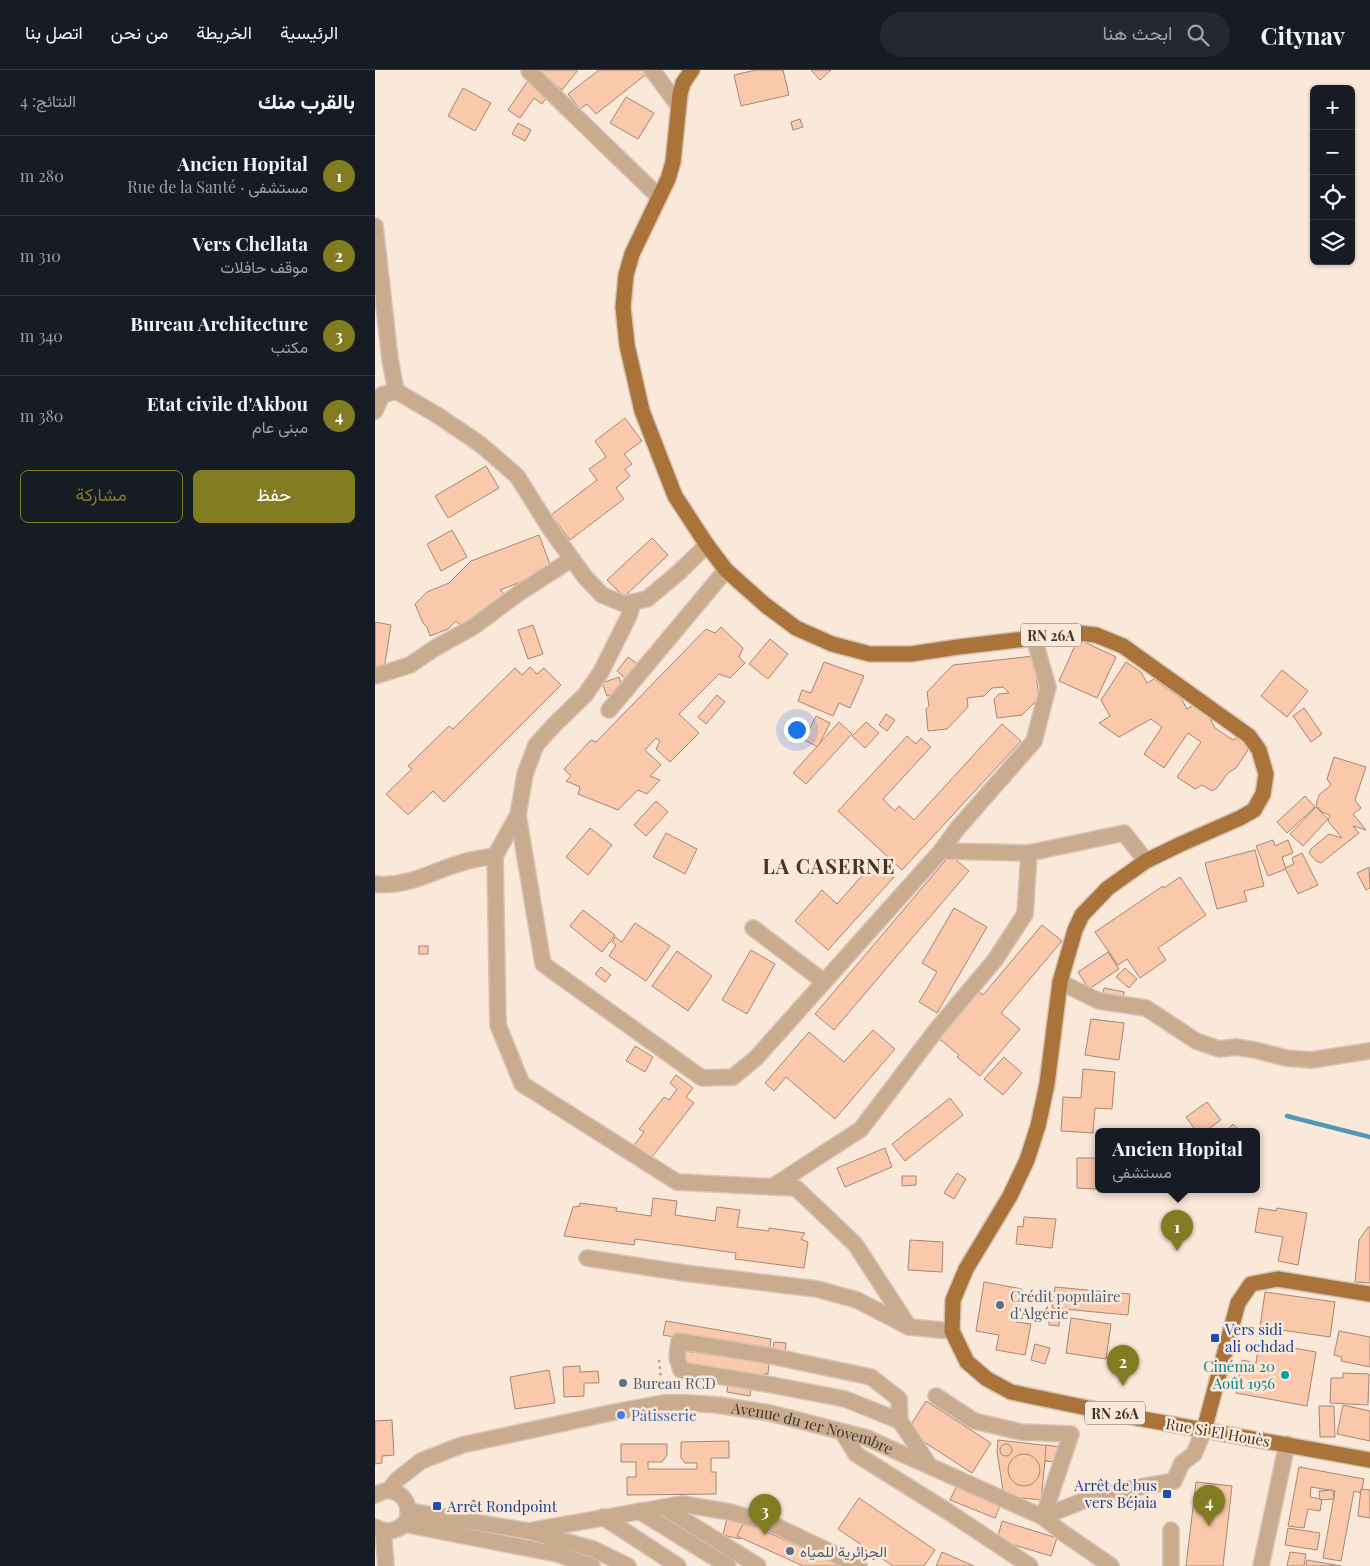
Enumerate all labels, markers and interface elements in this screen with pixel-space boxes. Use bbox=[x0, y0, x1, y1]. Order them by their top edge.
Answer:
search box bbox=[880, 12, 1230, 57]
text: ابحث هنا bbox=[1103, 19, 1172, 45]
text: Citynav bbox=[1260, 19, 1345, 51]
text: اتصل بنا bbox=[25, 20, 83, 44]
text: من نحن bbox=[111, 20, 168, 44]
text: الخريطة bbox=[196, 20, 252, 44]
text: الرئيسية bbox=[280, 20, 338, 44]
icon: search bbox=[1184, 21, 1212, 49]
map controls bbox=[1310, 85, 1355, 265]
button: + bbox=[1310, 85, 1355, 130]
text: بالقرب منك bbox=[258, 86, 355, 114]
text: النتائج: 4 bbox=[20, 90, 76, 111]
button: − bbox=[1310, 130, 1355, 175]
text: Ancien Hopital bbox=[177, 150, 308, 176]
text: 280 m bbox=[20, 165, 64, 186]
text: 1 bbox=[336, 165, 342, 186]
button: locate bbox=[1310, 175, 1355, 220]
text: مستشفى · Rue de la Santé bbox=[127, 176, 308, 197]
button: layers bbox=[1310, 220, 1355, 265]
text: Vers Chellata bbox=[192, 230, 308, 256]
text: 310 m bbox=[20, 245, 61, 266]
text: 2 bbox=[335, 245, 343, 266]
text: موقف حافلات bbox=[220, 256, 308, 277]
text: Bureau Architecture bbox=[130, 310, 308, 336]
text: 340 m bbox=[20, 325, 63, 346]
text: 3 bbox=[335, 325, 343, 346]
text: مكتب bbox=[271, 336, 308, 357]
text: Etat civile d'Akbou bbox=[147, 390, 308, 416]
text: 380 m bbox=[20, 405, 63, 426]
text: 4 bbox=[335, 405, 343, 426]
text: مبنى عام bbox=[252, 416, 308, 437]
button: مشاركة bbox=[20, 470, 183, 523]
button: حفظ bbox=[193, 470, 355, 523]
road number: RN 26A bbox=[1021, 624, 1081, 646]
your location bbox=[784, 717, 810, 743]
district label: LA CASERNE bbox=[763, 852, 895, 879]
popup bbox=[1095, 1128, 1260, 1193]
text: Ancien Hopital bbox=[1112, 1135, 1243, 1161]
text: مستشفى bbox=[1112, 1161, 1172, 1182]
pin: 1 bbox=[1161, 1210, 1193, 1251]
place label: Crédit populaire d'Algérie bbox=[1010, 1286, 1121, 1323]
marker: Crédit populaire d'Algérie bbox=[994, 1299, 1006, 1311]
place label: Vers sidi ali ochdad bbox=[1224, 1319, 1294, 1356]
marker: Vers sidi ali ochdad bbox=[1209, 1332, 1221, 1344]
pin: 2 bbox=[1107, 1345, 1139, 1386]
place label: Cinéma 20 Août 1956 bbox=[1203, 1356, 1275, 1393]
marker: Cinéma 20 Août 1956 bbox=[1279, 1369, 1291, 1381]
place label: Bureau RCD bbox=[633, 1373, 716, 1393]
marker: Bureau RCD bbox=[617, 1377, 629, 1389]
street label: Avenue du 1er Novembre bbox=[729, 1397, 896, 1458]
road number: RN 26A bbox=[1085, 1402, 1145, 1425]
place label: Pâtisserie bbox=[631, 1405, 697, 1425]
marker: Pâtisserie bbox=[615, 1409, 627, 1421]
street label: Rue Si El Houès bbox=[1164, 1413, 1272, 1451]
place label: Arrêt de bus vers Béjaia bbox=[1073, 1475, 1158, 1512]
pin: 4 bbox=[1193, 1485, 1225, 1526]
marker: Arrêt de bus vers Béjaia bbox=[1161, 1488, 1173, 1500]
pin: 3 bbox=[749, 1494, 781, 1535]
place label: Arrêt Rondpoint bbox=[446, 1496, 558, 1516]
marker: Arrêt Rondpoint bbox=[431, 1500, 443, 1512]
place label: الجزائرية للمياه bbox=[800, 1541, 887, 1561]
marker: الجزائرية للمياه bbox=[784, 1545, 796, 1557]

